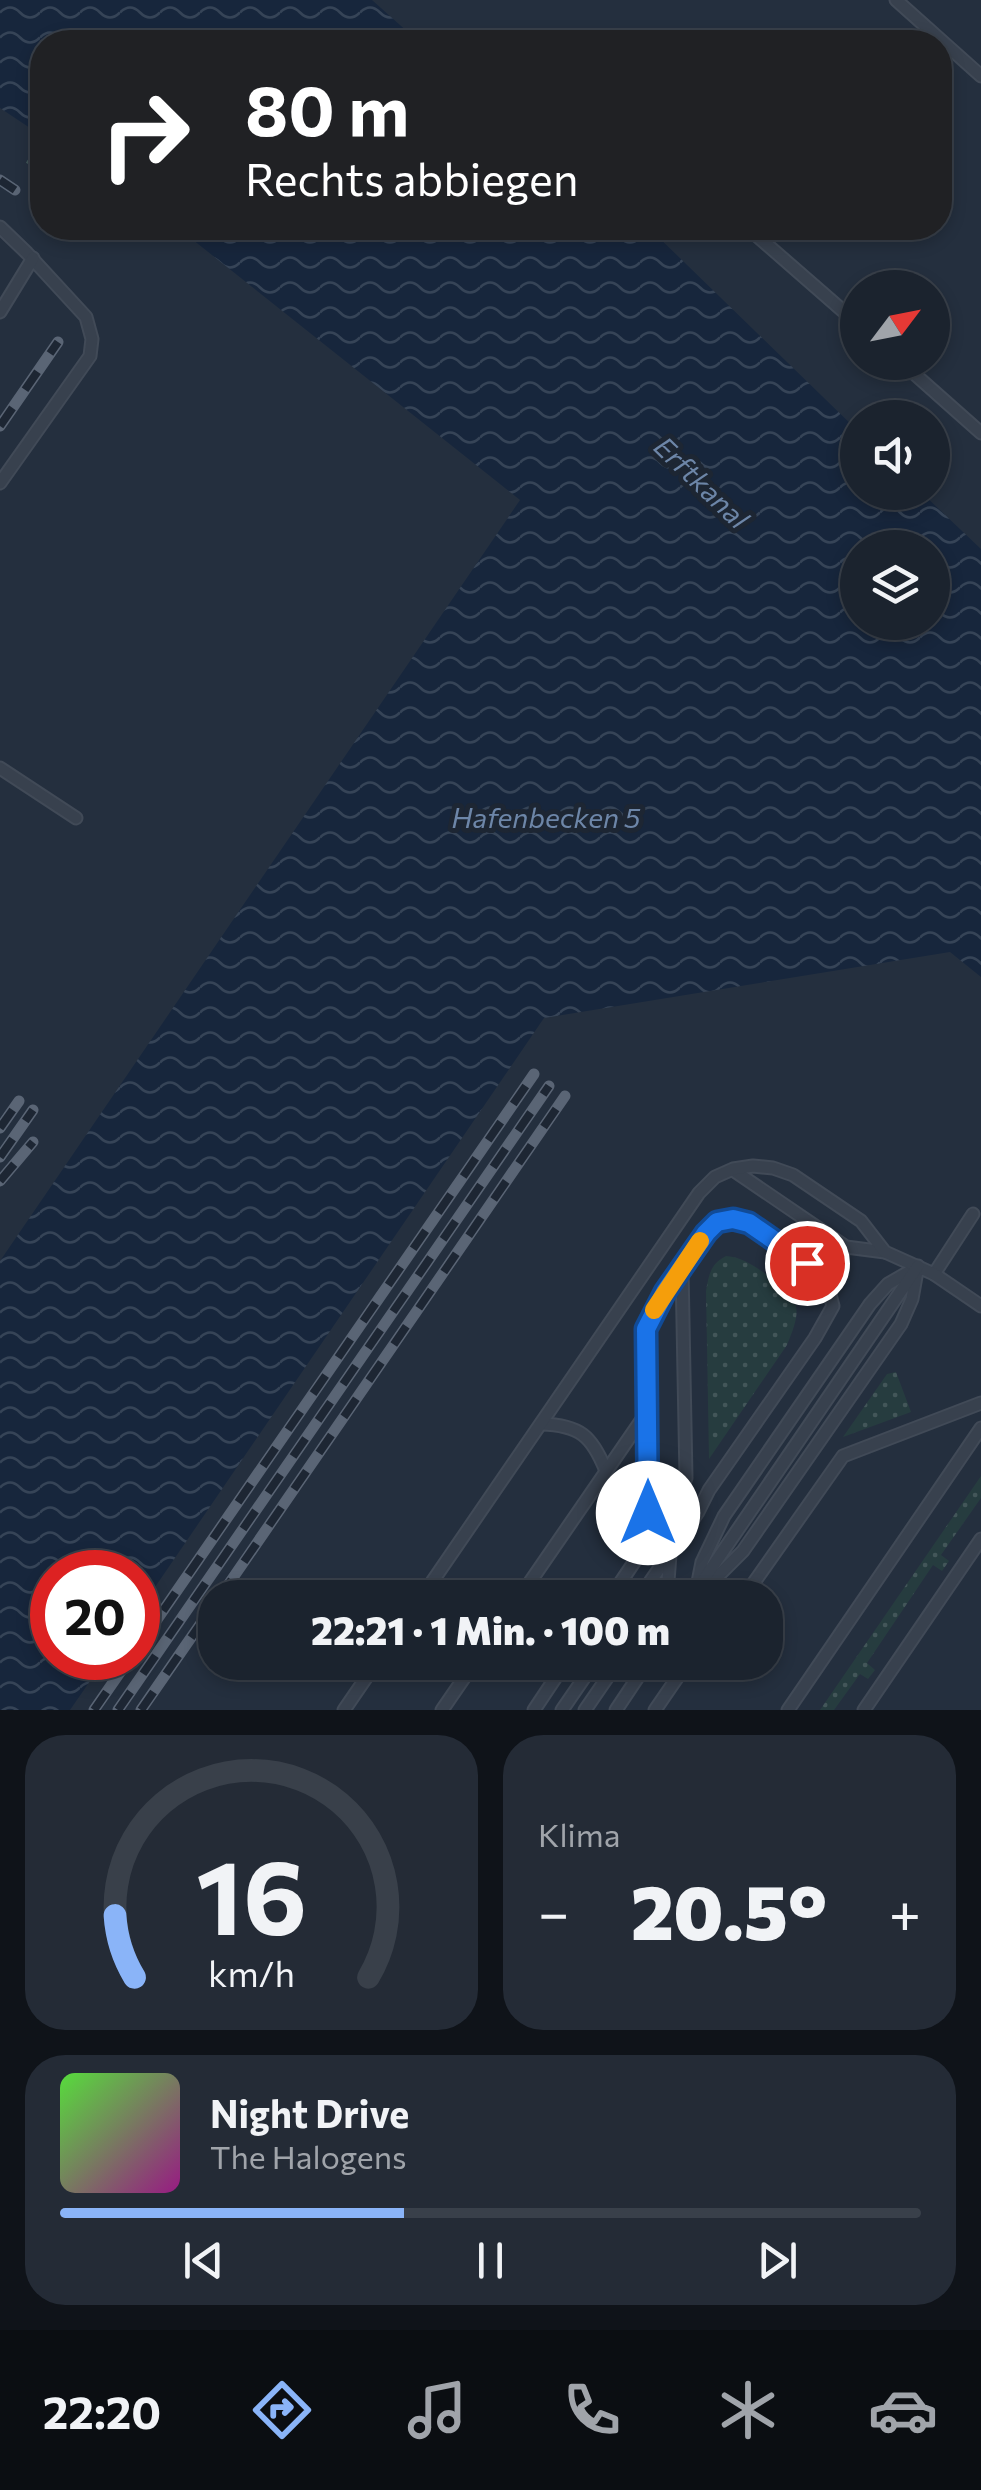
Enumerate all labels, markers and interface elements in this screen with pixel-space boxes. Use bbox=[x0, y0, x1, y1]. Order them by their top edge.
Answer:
text: 80 m bbox=[245, 65, 409, 150]
icon: right bbox=[80, 70, 210, 200]
text: Rechts abbiegen bbox=[245, 150, 579, 205]
north arrow bbox=[840, 270, 950, 380]
map controls bbox=[840, 270, 950, 640]
button: sound bbox=[840, 400, 950, 510]
water label: Erftkanal bbox=[648, 429, 757, 536]
button: layers bbox=[840, 530, 950, 640]
water label: Hafenbecken 5 bbox=[452, 800, 641, 834]
pin bbox=[765, 1221, 850, 1306]
icon: arrive bbox=[780, 1236, 835, 1291]
position arrow bbox=[596, 1461, 700, 1565]
speed limit sign: 20 bbox=[30, 1550, 160, 1680]
text: 22:21 · 1 Min. · 100 m bbox=[311, 1606, 670, 1653]
text: Klima bbox=[538, 1814, 620, 1854]
text: 16 bbox=[196, 1829, 307, 1956]
text: 20.5° bbox=[631, 1864, 827, 1955]
text: − bbox=[538, 1877, 569, 1944]
text: + bbox=[889, 1877, 921, 1944]
text: km/h bbox=[208, 1951, 295, 1994]
text: Night Drive bbox=[210, 2089, 409, 2136]
text: The Halogens bbox=[210, 2136, 407, 2176]
icon: previous bbox=[176, 2233, 231, 2288]
icon: pause bbox=[463, 2233, 518, 2288]
icon: next bbox=[750, 2233, 805, 2288]
icon: directions bbox=[247, 2375, 317, 2445]
icon: music bbox=[402, 2375, 472, 2445]
icon: phone bbox=[557, 2375, 627, 2445]
icon: climate bbox=[713, 2375, 783, 2445]
icon: car bbox=[868, 2375, 938, 2445]
text: 22:20 bbox=[43, 2383, 161, 2438]

